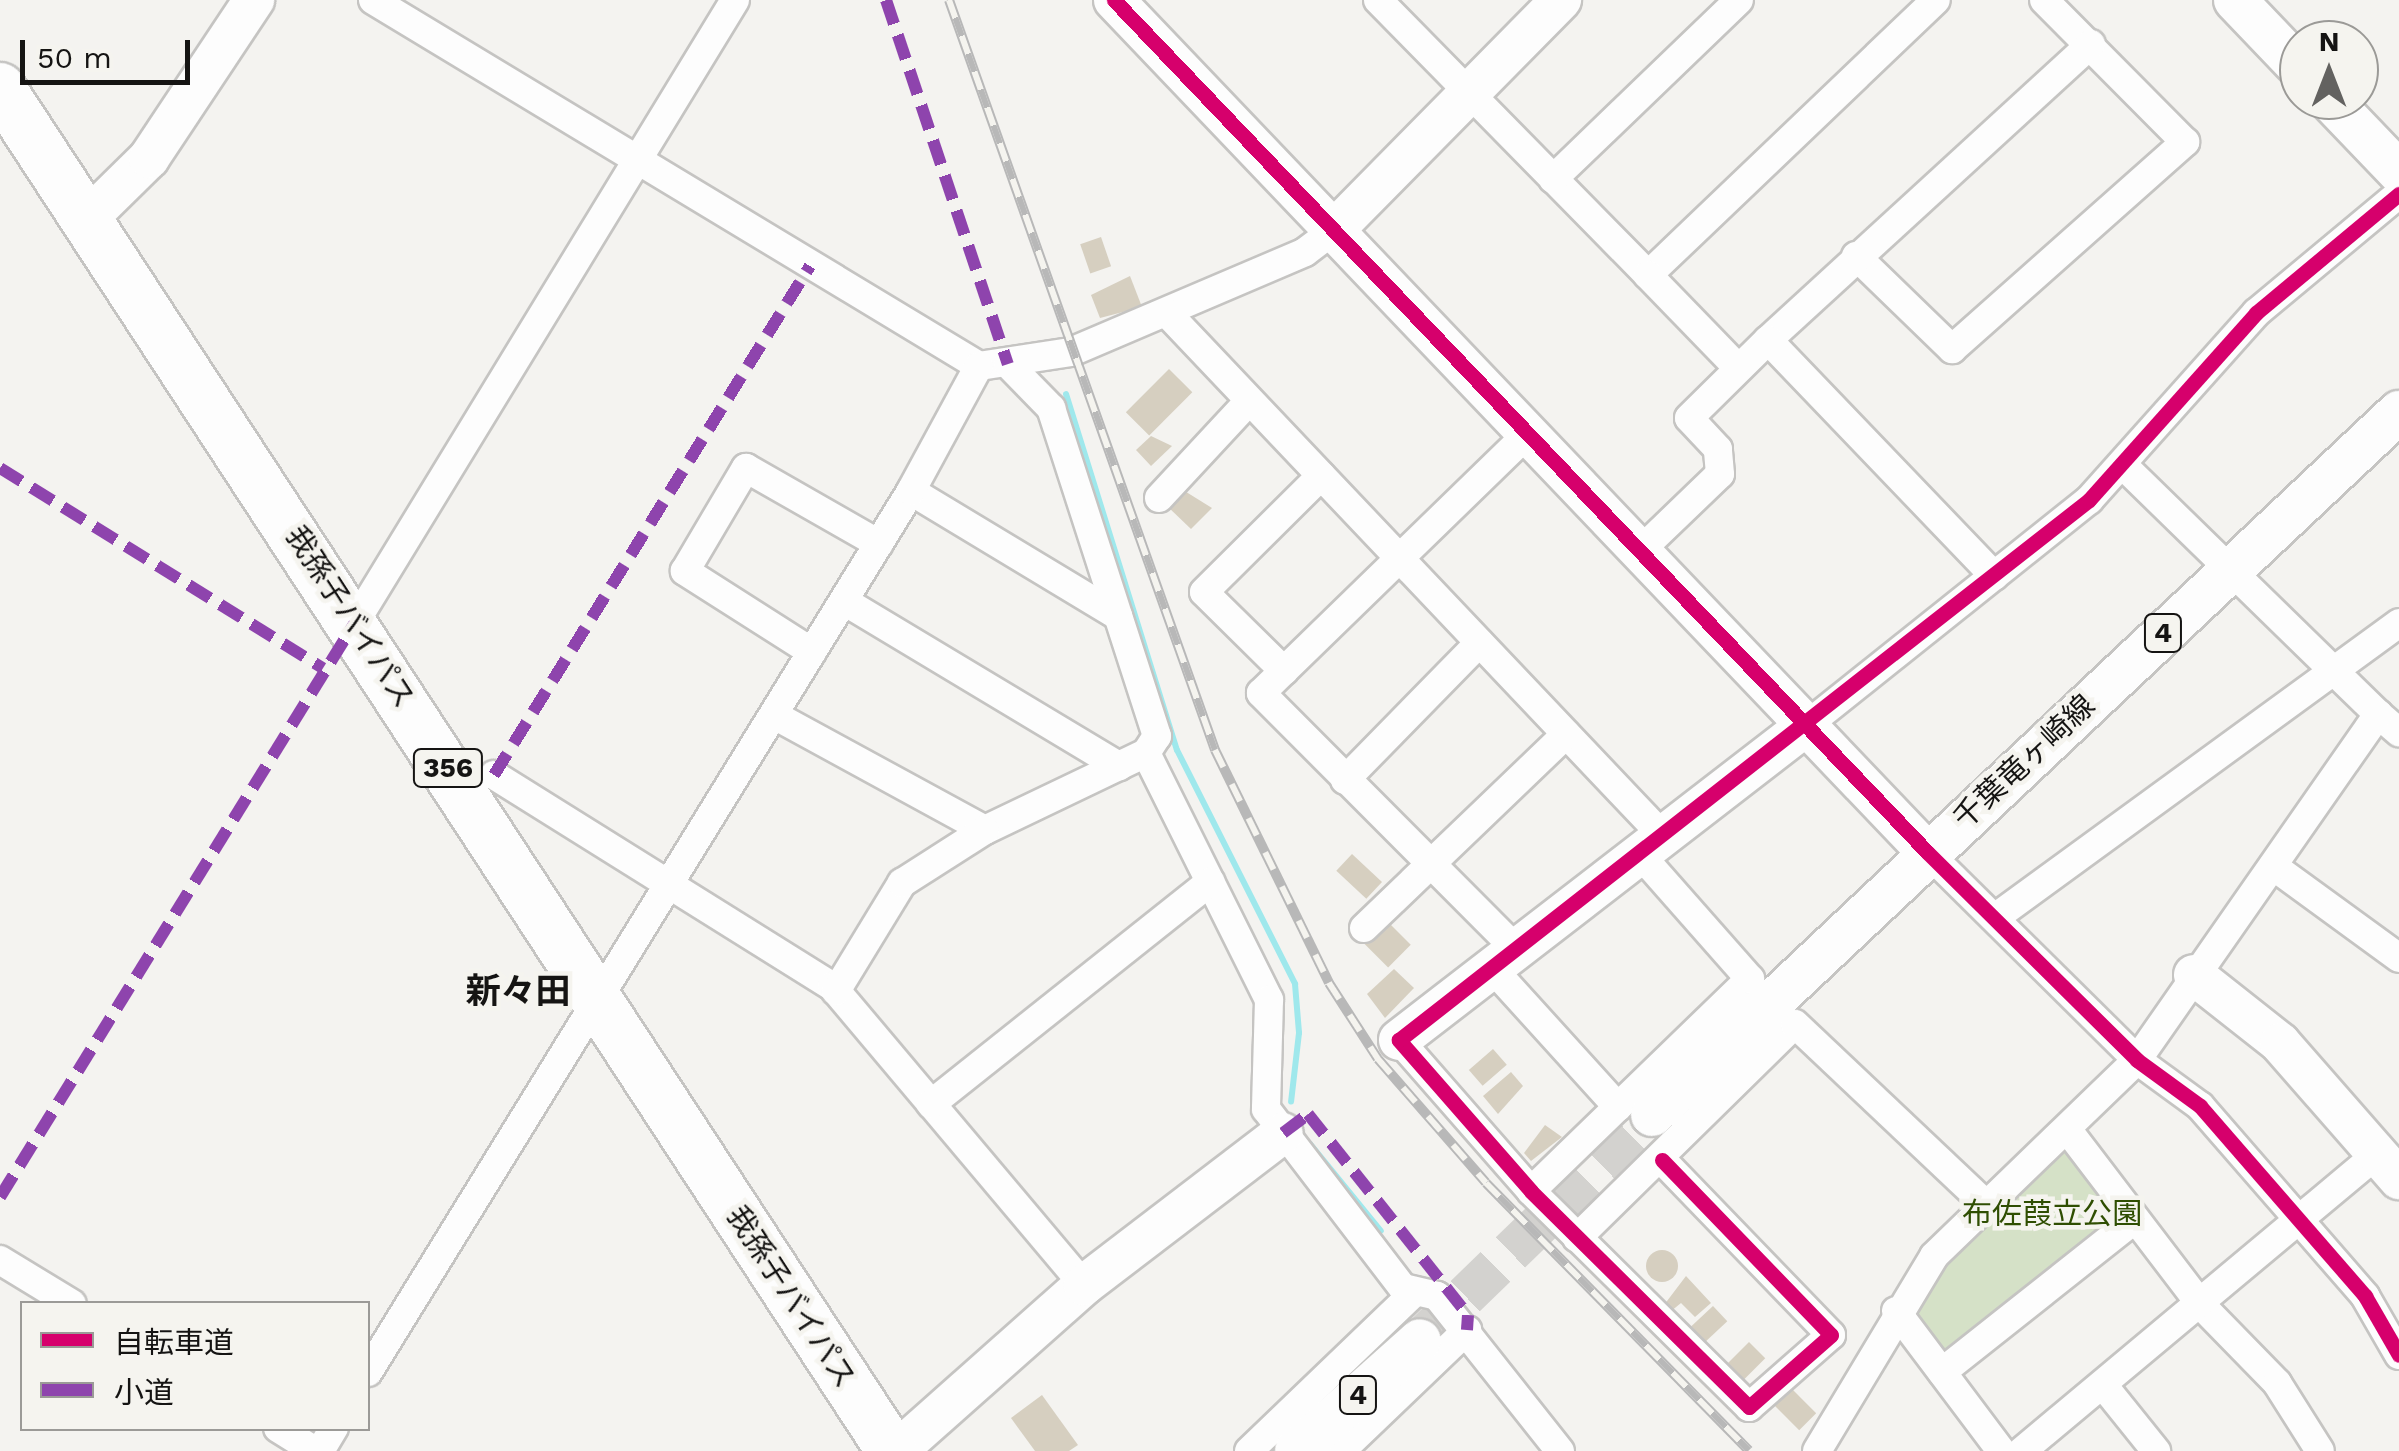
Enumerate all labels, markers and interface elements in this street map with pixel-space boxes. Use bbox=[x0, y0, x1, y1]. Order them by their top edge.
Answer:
scale bar bbox=[25, 20, 195, 82]
north arrow bbox=[2279, 20, 2379, 120]
text: N bbox=[2319, 25, 2339, 58]
text: 50 m bbox=[37, 40, 112, 75]
street label: 我孫子バイパス bbox=[278, 519, 422, 715]
road number: 4 bbox=[2143, 610, 2183, 656]
street label: 千葉竜ヶ崎線 bbox=[1946, 687, 2102, 837]
road number: 356 bbox=[410, 745, 486, 791]
district label: 新々田 bbox=[466, 970, 570, 1012]
park label: 布佐葭立公園 bbox=[1962, 1196, 2142, 1232]
street label: 我孫子バイパス bbox=[719, 1199, 863, 1395]
legend bbox=[20, 1301, 370, 1431]
text: 自転車道 bbox=[114, 1325, 234, 1360]
road number: 4 bbox=[1338, 1372, 1378, 1418]
text: 小道 bbox=[114, 1375, 174, 1410]

